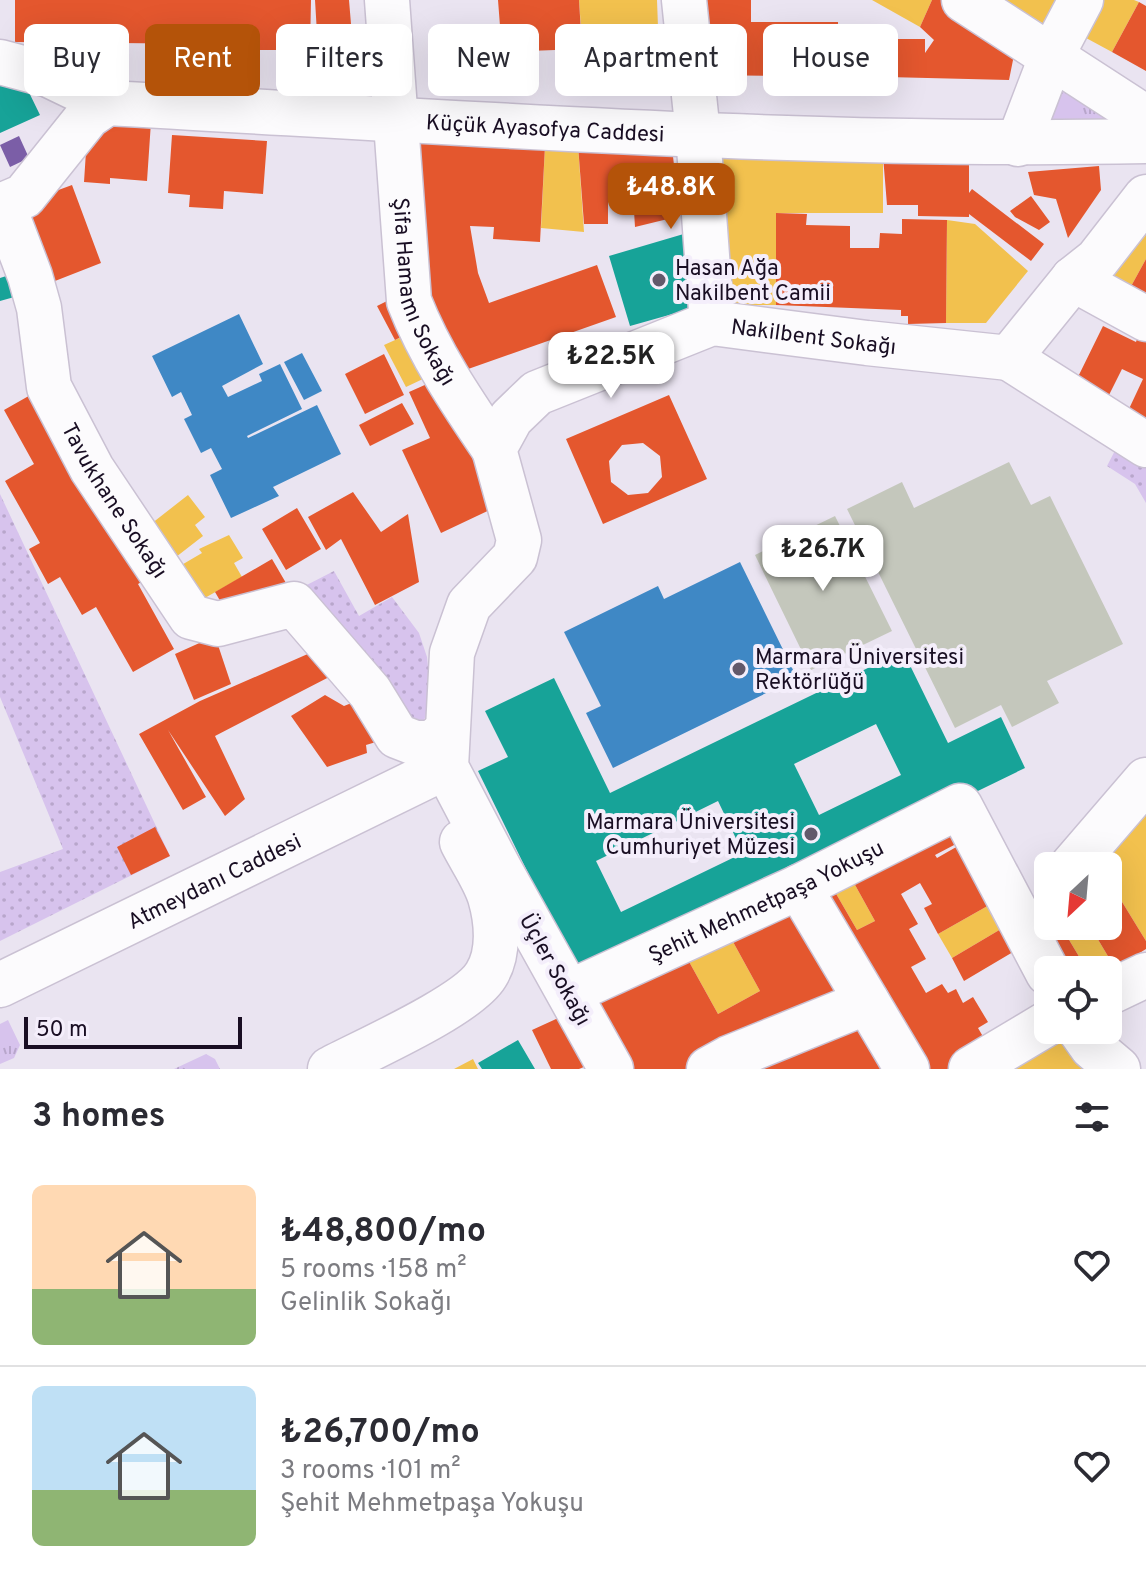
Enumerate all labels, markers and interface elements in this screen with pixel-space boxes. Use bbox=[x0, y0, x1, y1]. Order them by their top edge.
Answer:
chip: Buy bbox=[24, 24, 129, 96]
chip: Rent bbox=[145, 24, 260, 96]
chip: Filters bbox=[276, 24, 412, 96]
chip: New bbox=[428, 24, 539, 96]
chip: Apartment bbox=[555, 24, 747, 96]
chip: House bbox=[763, 24, 898, 96]
street label: Küçük Ayasofya Caddesi bbox=[425, 110, 665, 149]
pin: ₺48.8K bbox=[606, 163, 736, 231]
text: ₺48.8K bbox=[626, 172, 716, 205]
street label: Şifa Hamamı Sokağı bbox=[385, 197, 460, 391]
place label: Hasan Ağa Nakilbent Camii bbox=[675, 256, 831, 308]
marker: Hasan Ağa Nakilbent Camii bbox=[650, 271, 668, 289]
street label: Nakilbent Sokağı bbox=[729, 315, 897, 362]
pin: ₺22.5K bbox=[546, 332, 676, 400]
text: ₺22.5K bbox=[566, 341, 656, 374]
street label: Tavukhane Sokağı bbox=[54, 419, 172, 584]
pin: ₺26.7K bbox=[758, 525, 888, 593]
text: ₺26.7K bbox=[780, 534, 866, 567]
place label: Marmara Üniversitesi Rektörlüğü bbox=[755, 643, 964, 697]
marker: Marmara Üniversitesi Rektörlüğü bbox=[730, 660, 748, 678]
place label: Marmara Üniversitesi Cumhuriyet Müzesi bbox=[586, 808, 795, 862]
marker: Marmara Üniversitesi Cumhuriyet Müzesi bbox=[802, 825, 820, 843]
street label: Atmeydanı Caddesi bbox=[124, 829, 306, 937]
street label: Şehit Mehmetpaşa Yokuşu bbox=[645, 836, 889, 970]
north arrow bbox=[1034, 852, 1122, 940]
map controls bbox=[1034, 852, 1122, 1044]
street label: Üçler Sokağı bbox=[512, 909, 597, 1031]
button: locate bbox=[1034, 956, 1122, 1044]
scale bar bbox=[24, 1013, 242, 1049]
text: 50 m bbox=[36, 1017, 88, 1044]
icon: filters bbox=[1070, 1095, 1114, 1139]
text: 3 homes bbox=[32, 1096, 165, 1139]
text: ₺48,800/mo bbox=[280, 1211, 486, 1254]
icon: home bbox=[96, 1217, 192, 1313]
icon: heart bbox=[1070, 1243, 1114, 1287]
text: 5 rooms · 158 m² bbox=[280, 1254, 467, 1287]
text: Gelinlik Sokağı bbox=[280, 1287, 452, 1320]
text: ₺26,700/mo bbox=[280, 1412, 480, 1455]
icon: home bbox=[96, 1418, 192, 1514]
icon: heart bbox=[1070, 1444, 1114, 1488]
text: 3 rooms · 101 m² bbox=[280, 1455, 461, 1488]
text: Şehit Mehmetpaşa Yokuşu bbox=[280, 1488, 584, 1521]

